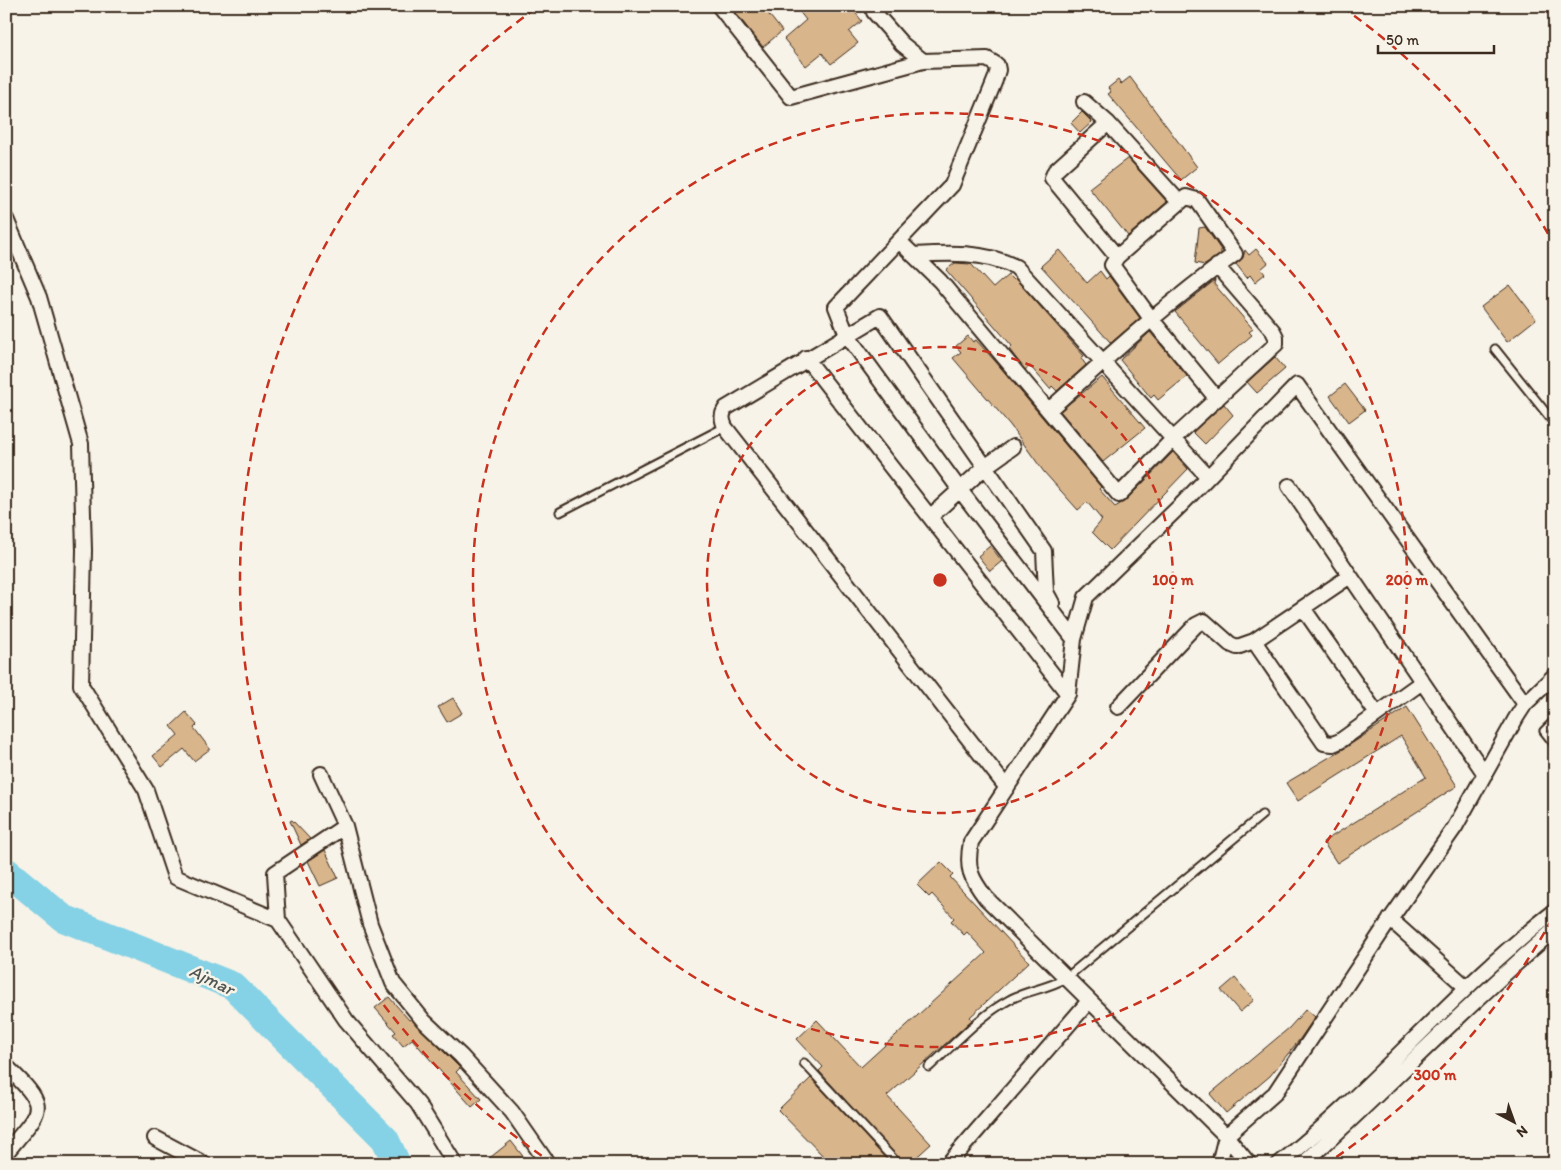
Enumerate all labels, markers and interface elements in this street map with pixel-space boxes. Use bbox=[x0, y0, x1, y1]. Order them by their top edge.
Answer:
scale bar bbox=[1378, 22, 1495, 54]
text: 50 m bbox=[1386, 31, 1419, 49]
centre of rings bbox=[931, 571, 949, 589]
text: 100 m bbox=[1152, 571, 1194, 589]
text: 200 m bbox=[1386, 571, 1429, 589]
water label: Ajmar bbox=[186, 960, 240, 1001]
text: 300 m bbox=[1414, 1066, 1457, 1084]
north arrow bbox=[1488, 1098, 1538, 1148]
text: N bbox=[1513, 1122, 1531, 1141]

